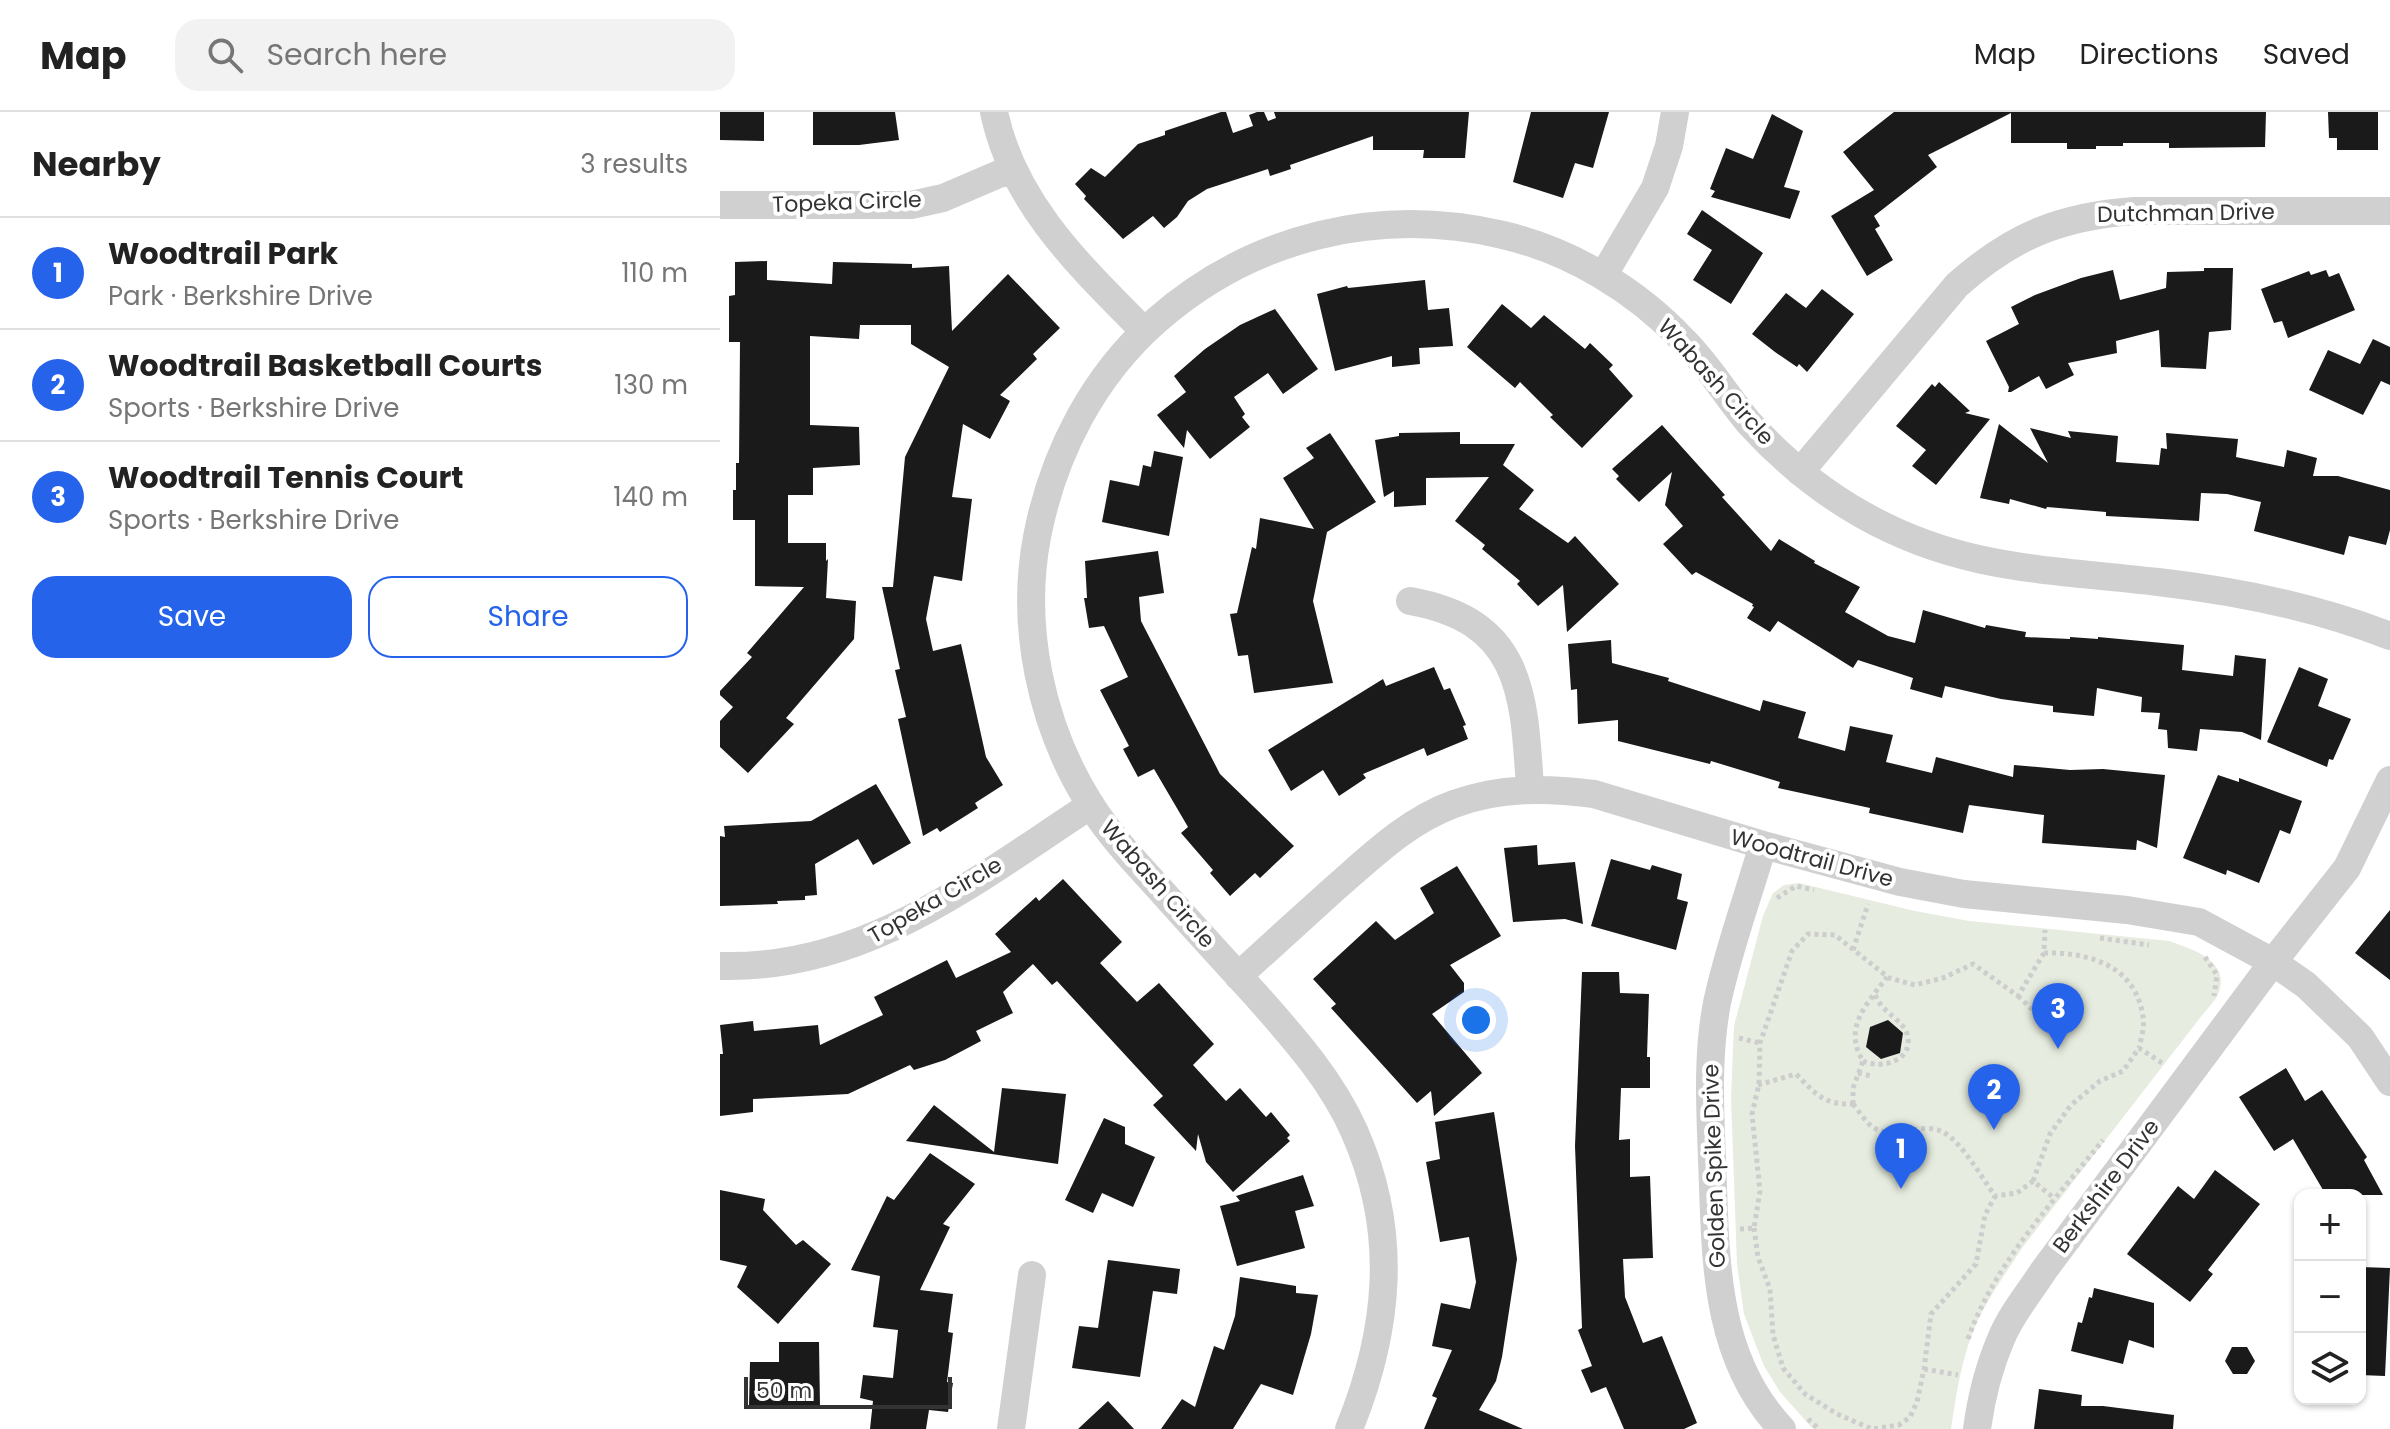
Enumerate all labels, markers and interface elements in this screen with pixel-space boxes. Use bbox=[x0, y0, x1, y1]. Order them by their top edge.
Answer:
search box bbox=[175, 19, 735, 91]
text: Map bbox=[40, 29, 127, 82]
icon: search bbox=[203, 33, 247, 77]
text: Search here bbox=[267, 33, 447, 76]
text: Map bbox=[1974, 35, 2036, 74]
text: Directions bbox=[2080, 35, 2219, 74]
text: Saved bbox=[2263, 35, 2350, 74]
text: Nearby bbox=[32, 140, 161, 188]
text: 3 results bbox=[580, 146, 688, 182]
street label: Topeka Circle bbox=[772, 184, 922, 220]
street label: Dutchman Drive bbox=[2097, 196, 2275, 230]
text: Woodtrail Park bbox=[108, 232, 338, 275]
text: 1 bbox=[53, 255, 63, 291]
text: 110 m bbox=[621, 255, 688, 291]
text: Park · Berkshire Drive bbox=[108, 278, 373, 314]
street label: Wabash Circle bbox=[1651, 312, 1781, 452]
text: Woodtrail Basketball Courts bbox=[108, 344, 542, 387]
text: 2 bbox=[51, 367, 65, 403]
text: 130 m bbox=[614, 367, 688, 403]
text: Sports · Berkshire Drive bbox=[108, 390, 399, 426]
text: Woodtrail Tennis Court bbox=[108, 456, 463, 499]
text: 3 bbox=[50, 479, 66, 515]
text: 140 m bbox=[613, 479, 688, 515]
text: Sports · Berkshire Drive bbox=[108, 502, 399, 538]
button: Save bbox=[32, 576, 352, 658]
button: Share bbox=[368, 576, 688, 658]
street label: Wabash Circle bbox=[1094, 813, 1222, 955]
street label: Woodtrail Drive bbox=[1727, 821, 1897, 895]
street label: Topeka Circle bbox=[862, 849, 1008, 951]
pin: 3 bbox=[2032, 983, 2084, 1049]
your location bbox=[1456, 1000, 1496, 1040]
street label: Golden Spike Drive bbox=[1695, 1063, 1733, 1269]
pin: 2 bbox=[1968, 1064, 2020, 1130]
street label: Berkshire Drive bbox=[2045, 1113, 2167, 1259]
pin: 1 bbox=[1875, 1123, 1927, 1189]
map controls bbox=[2294, 1189, 2366, 1405]
button: + bbox=[2294, 1189, 2366, 1261]
button: − bbox=[2294, 1261, 2366, 1333]
button: layers bbox=[2294, 1333, 2366, 1405]
scale bar bbox=[744, 1373, 952, 1409]
text: 50 m bbox=[756, 1375, 812, 1406]

